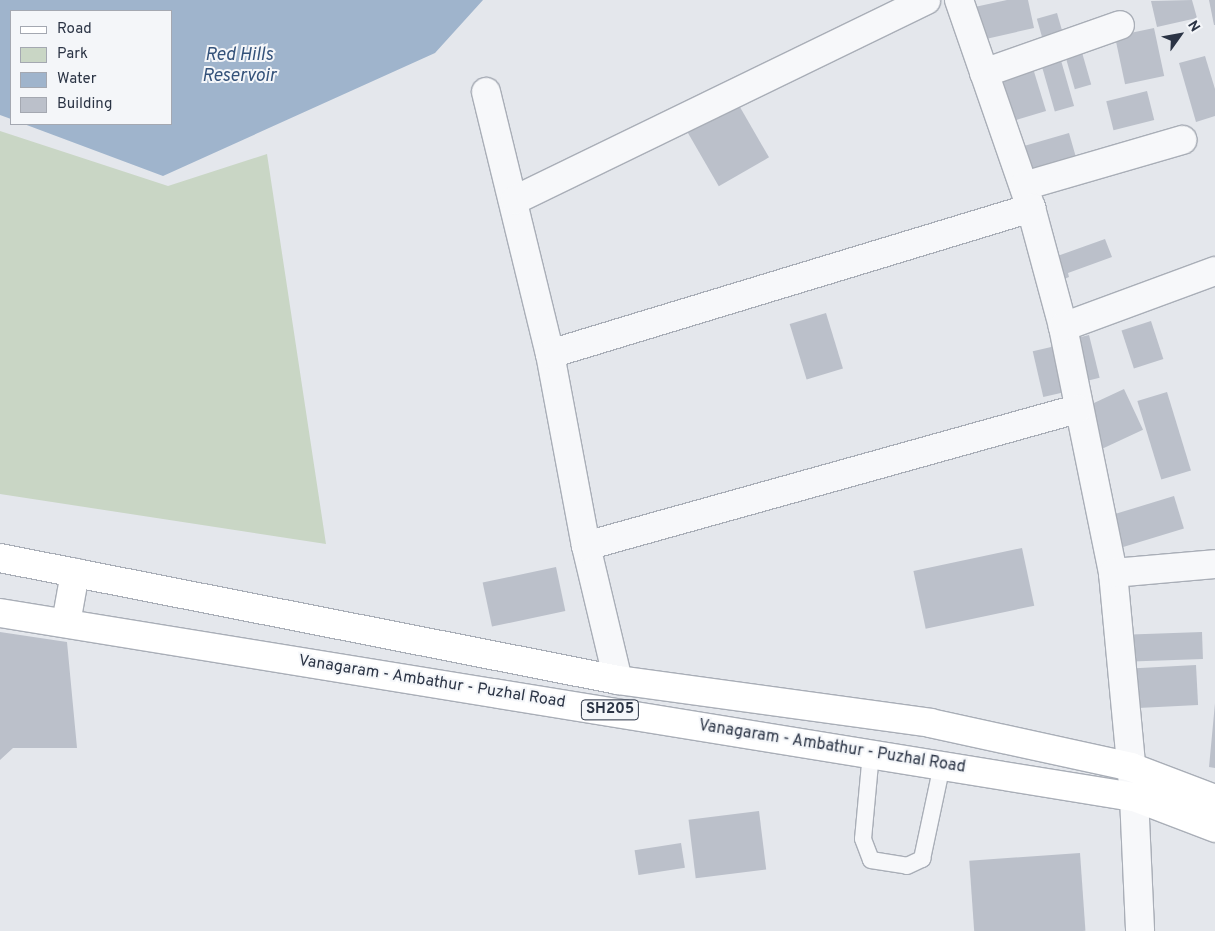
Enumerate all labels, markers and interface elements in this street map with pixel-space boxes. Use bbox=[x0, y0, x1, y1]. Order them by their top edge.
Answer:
legend bbox=[10, 10, 172, 125]
north arrow bbox=[1155, 10, 1205, 60]
text: N bbox=[1183, 18, 1203, 36]
text: Road bbox=[57, 20, 92, 39]
text: Park bbox=[57, 45, 88, 64]
water label: Red Hills Reservoir bbox=[202, 46, 276, 88]
text: Water bbox=[57, 70, 96, 89]
text: Building bbox=[57, 95, 112, 114]
street label: Vanagaram - Ambathur - Puzhal Road bbox=[297, 651, 567, 713]
road number: SH205 bbox=[580, 698, 640, 722]
street label: Vanagaram - Ambathur - Puzhal Road bbox=[697, 716, 967, 778]

